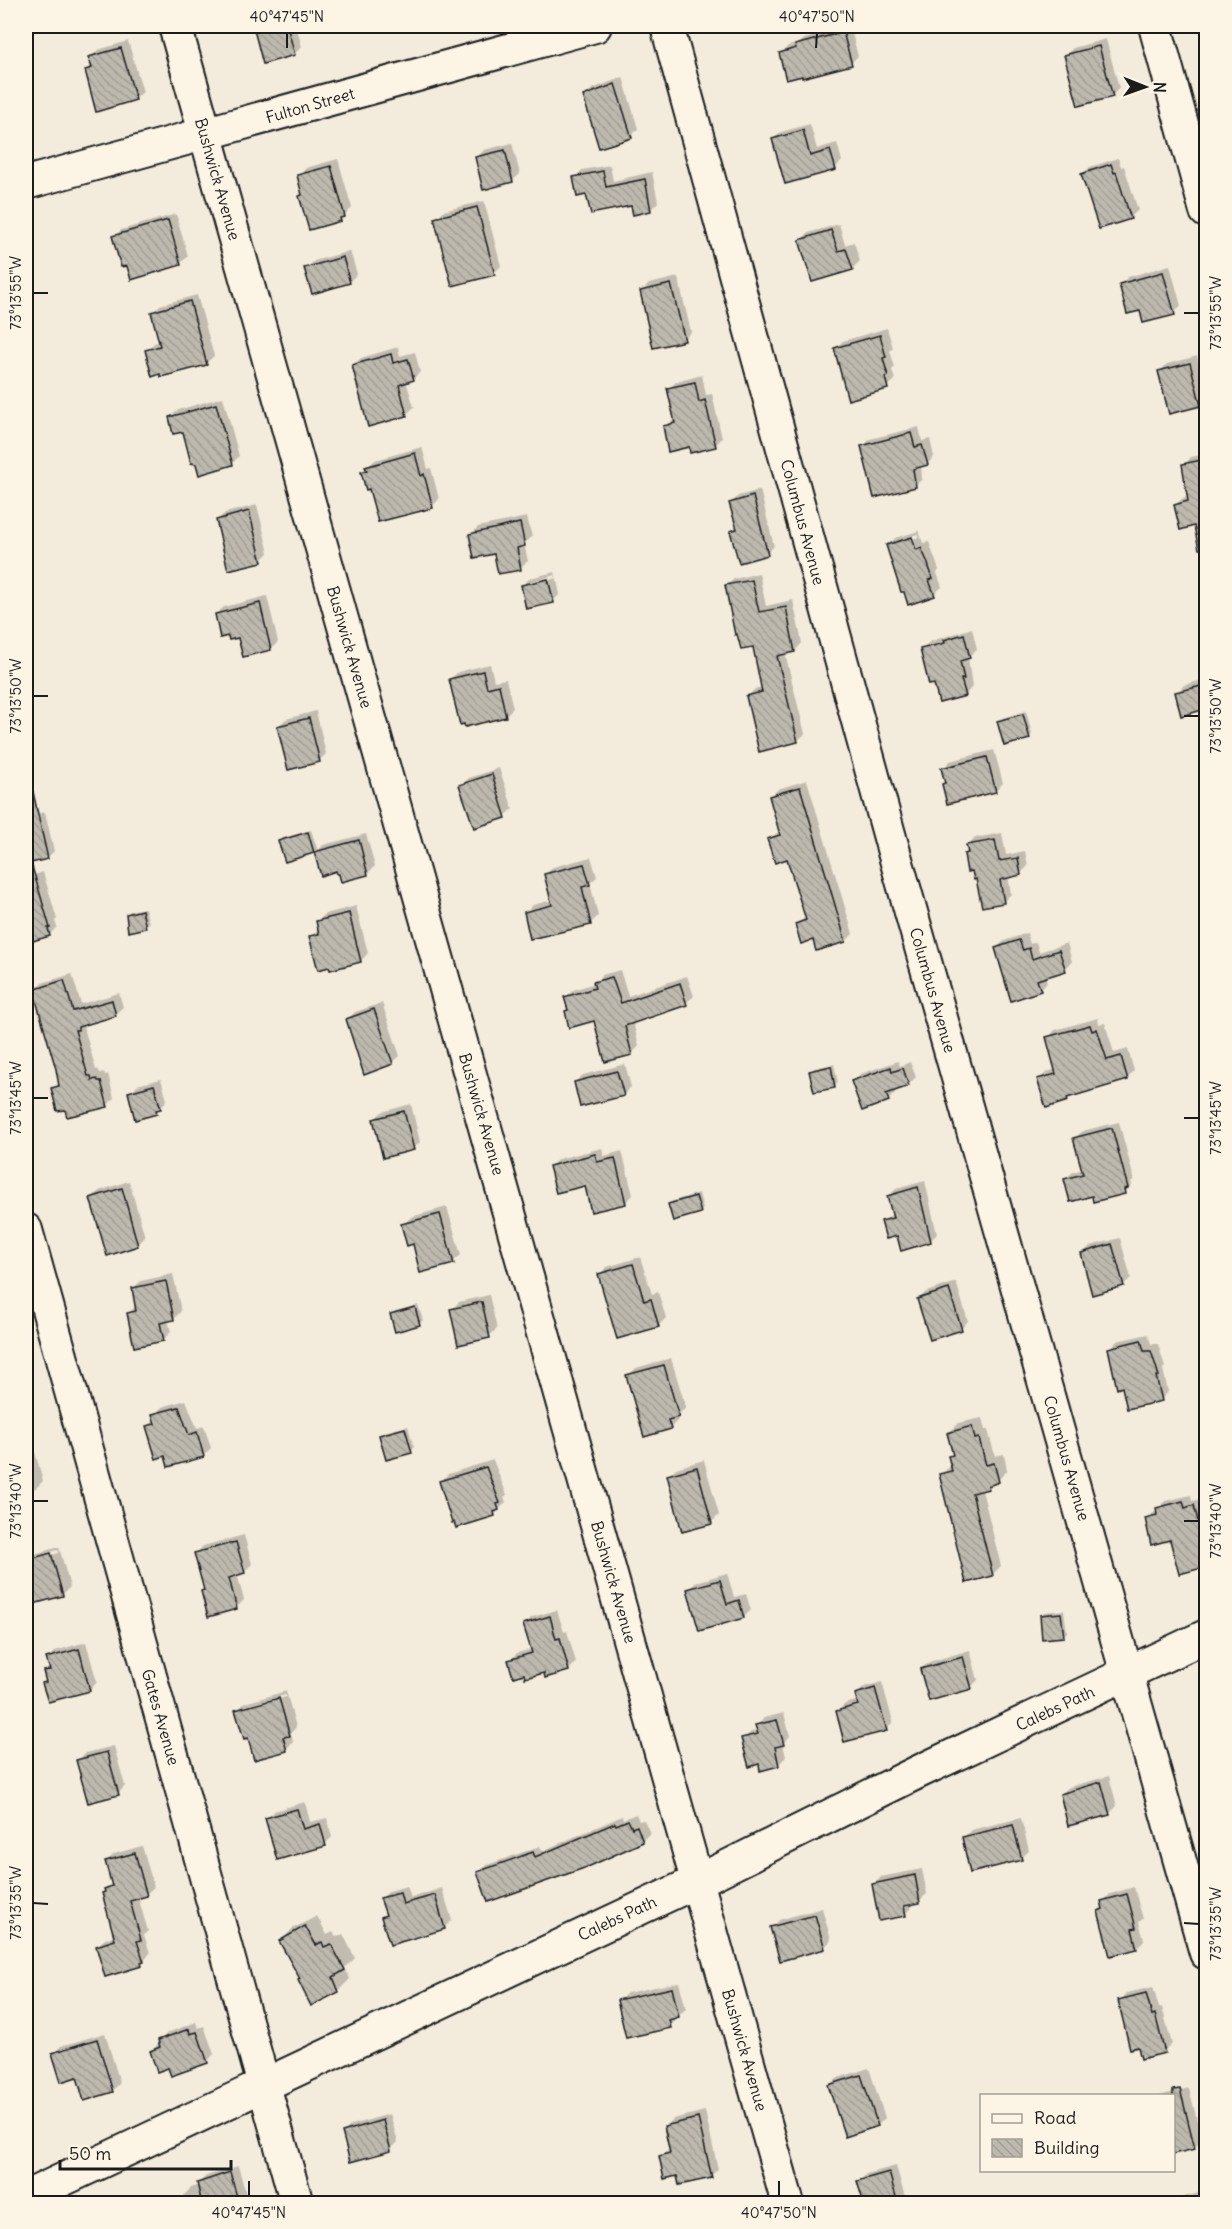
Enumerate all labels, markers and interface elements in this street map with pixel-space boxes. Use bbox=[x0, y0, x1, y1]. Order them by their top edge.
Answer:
text: 40°47'45"N bbox=[250, 7, 324, 26]
text: 40°47'50"N bbox=[779, 7, 855, 26]
north arrow bbox=[1115, 57, 1175, 117]
text: N bbox=[1150, 82, 1170, 93]
street label: Fulton Street bbox=[263, 83, 357, 127]
street label: Bushwick Avenue bbox=[191, 116, 245, 242]
text: 73°13'55"W bbox=[6, 256, 25, 330]
text: 73°13'55"W bbox=[1206, 276, 1225, 350]
street label: Columbus Avenue bbox=[777, 457, 829, 587]
street label: Bushwick Avenue bbox=[323, 584, 377, 710]
text: 73°13'50"W bbox=[6, 658, 25, 734]
text: 73°13'50"W bbox=[1206, 678, 1225, 754]
street label: Columbus Avenue bbox=[906, 925, 960, 1055]
street label: Bushwick Avenue bbox=[455, 1051, 509, 1177]
text: 73°13'45"W bbox=[6, 1061, 25, 1135]
text: 73°13'45"W bbox=[1206, 1081, 1225, 1155]
street label: Columbus Avenue bbox=[1040, 1393, 1094, 1523]
text: 73°13'40"W bbox=[6, 1463, 25, 1539]
text: 73°13'40"W bbox=[1206, 1483, 1225, 1559]
street label: Bushwick Avenue bbox=[587, 1519, 641, 1645]
street label: Gates Avenue bbox=[138, 1667, 184, 1767]
street label: Calebs Path bbox=[1012, 1681, 1098, 1735]
text: 73°13'35"W bbox=[6, 1866, 25, 1940]
text: 73°13'35"W bbox=[1206, 1887, 1225, 1961]
street label: Calebs Path bbox=[574, 1891, 660, 1945]
street label: Bushwick Avenue bbox=[718, 1987, 772, 2113]
legend bbox=[980, 2094, 1175, 2172]
text: Road bbox=[1034, 2106, 1077, 2129]
scale bar bbox=[60, 2133, 231, 2171]
text: Building bbox=[1034, 2136, 1099, 2159]
text: 50 m bbox=[69, 2142, 111, 2165]
text: 40°47'45"N bbox=[212, 2203, 286, 2222]
text: 40°47'50"N bbox=[741, 2203, 817, 2222]

